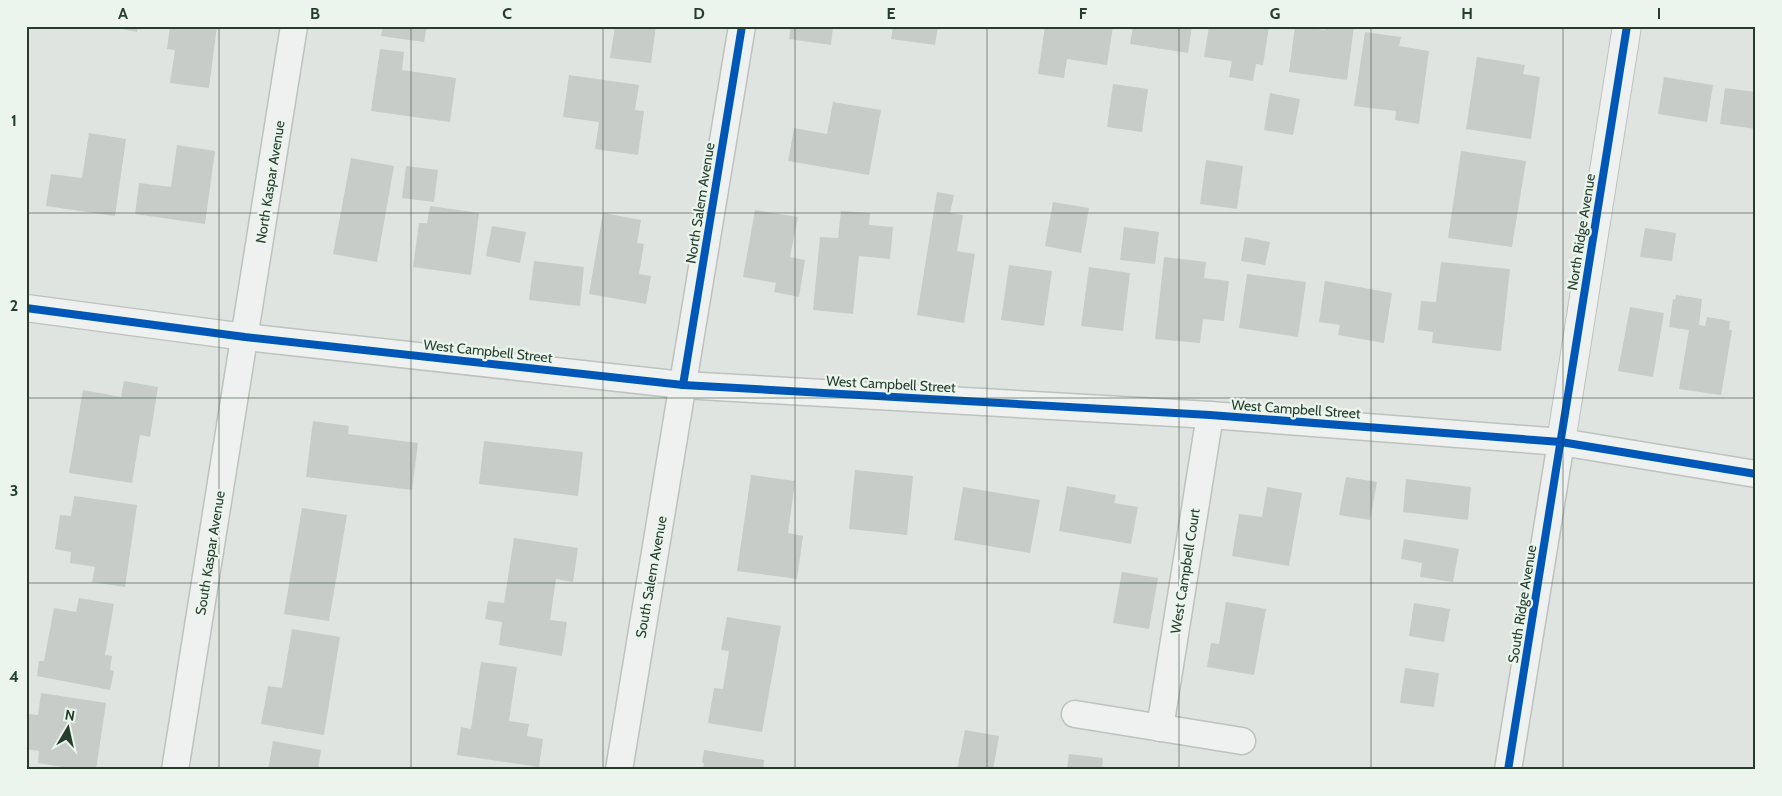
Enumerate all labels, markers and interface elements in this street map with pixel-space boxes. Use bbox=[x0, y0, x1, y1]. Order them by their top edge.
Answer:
text: A bbox=[118, 4, 128, 23]
text: B bbox=[310, 4, 320, 23]
text: C bbox=[502, 4, 512, 23]
text: D bbox=[693, 4, 705, 23]
text: E bbox=[886, 4, 896, 23]
text: F bbox=[1079, 4, 1088, 23]
text: G bbox=[1270, 4, 1280, 23]
text: H bbox=[1461, 4, 1473, 23]
text: I bbox=[1657, 4, 1661, 23]
text: 1 bbox=[11, 111, 17, 130]
street label: North Kaspar Avenue bbox=[251, 119, 289, 245]
street label: North Salem Avenue bbox=[682, 141, 718, 265]
street label: North Ridge Avenue bbox=[1563, 172, 1599, 292]
text: 2 bbox=[10, 296, 18, 315]
street label: West Campbell Street bbox=[423, 335, 554, 367]
street label: West Campbell Street bbox=[826, 372, 956, 396]
street label: West Campbell Street bbox=[1231, 396, 1362, 423]
text: 3 bbox=[10, 481, 18, 500]
street label: South Kaspar Avenue bbox=[191, 490, 229, 616]
street label: West Campbell Court bbox=[1166, 507, 1204, 635]
street label: South Salem Avenue bbox=[631, 514, 671, 640]
street label: South Ridge Avenue bbox=[1504, 544, 1540, 664]
text: 4 bbox=[9, 667, 19, 686]
north arrow bbox=[42, 704, 92, 754]
text: N bbox=[64, 705, 76, 725]

